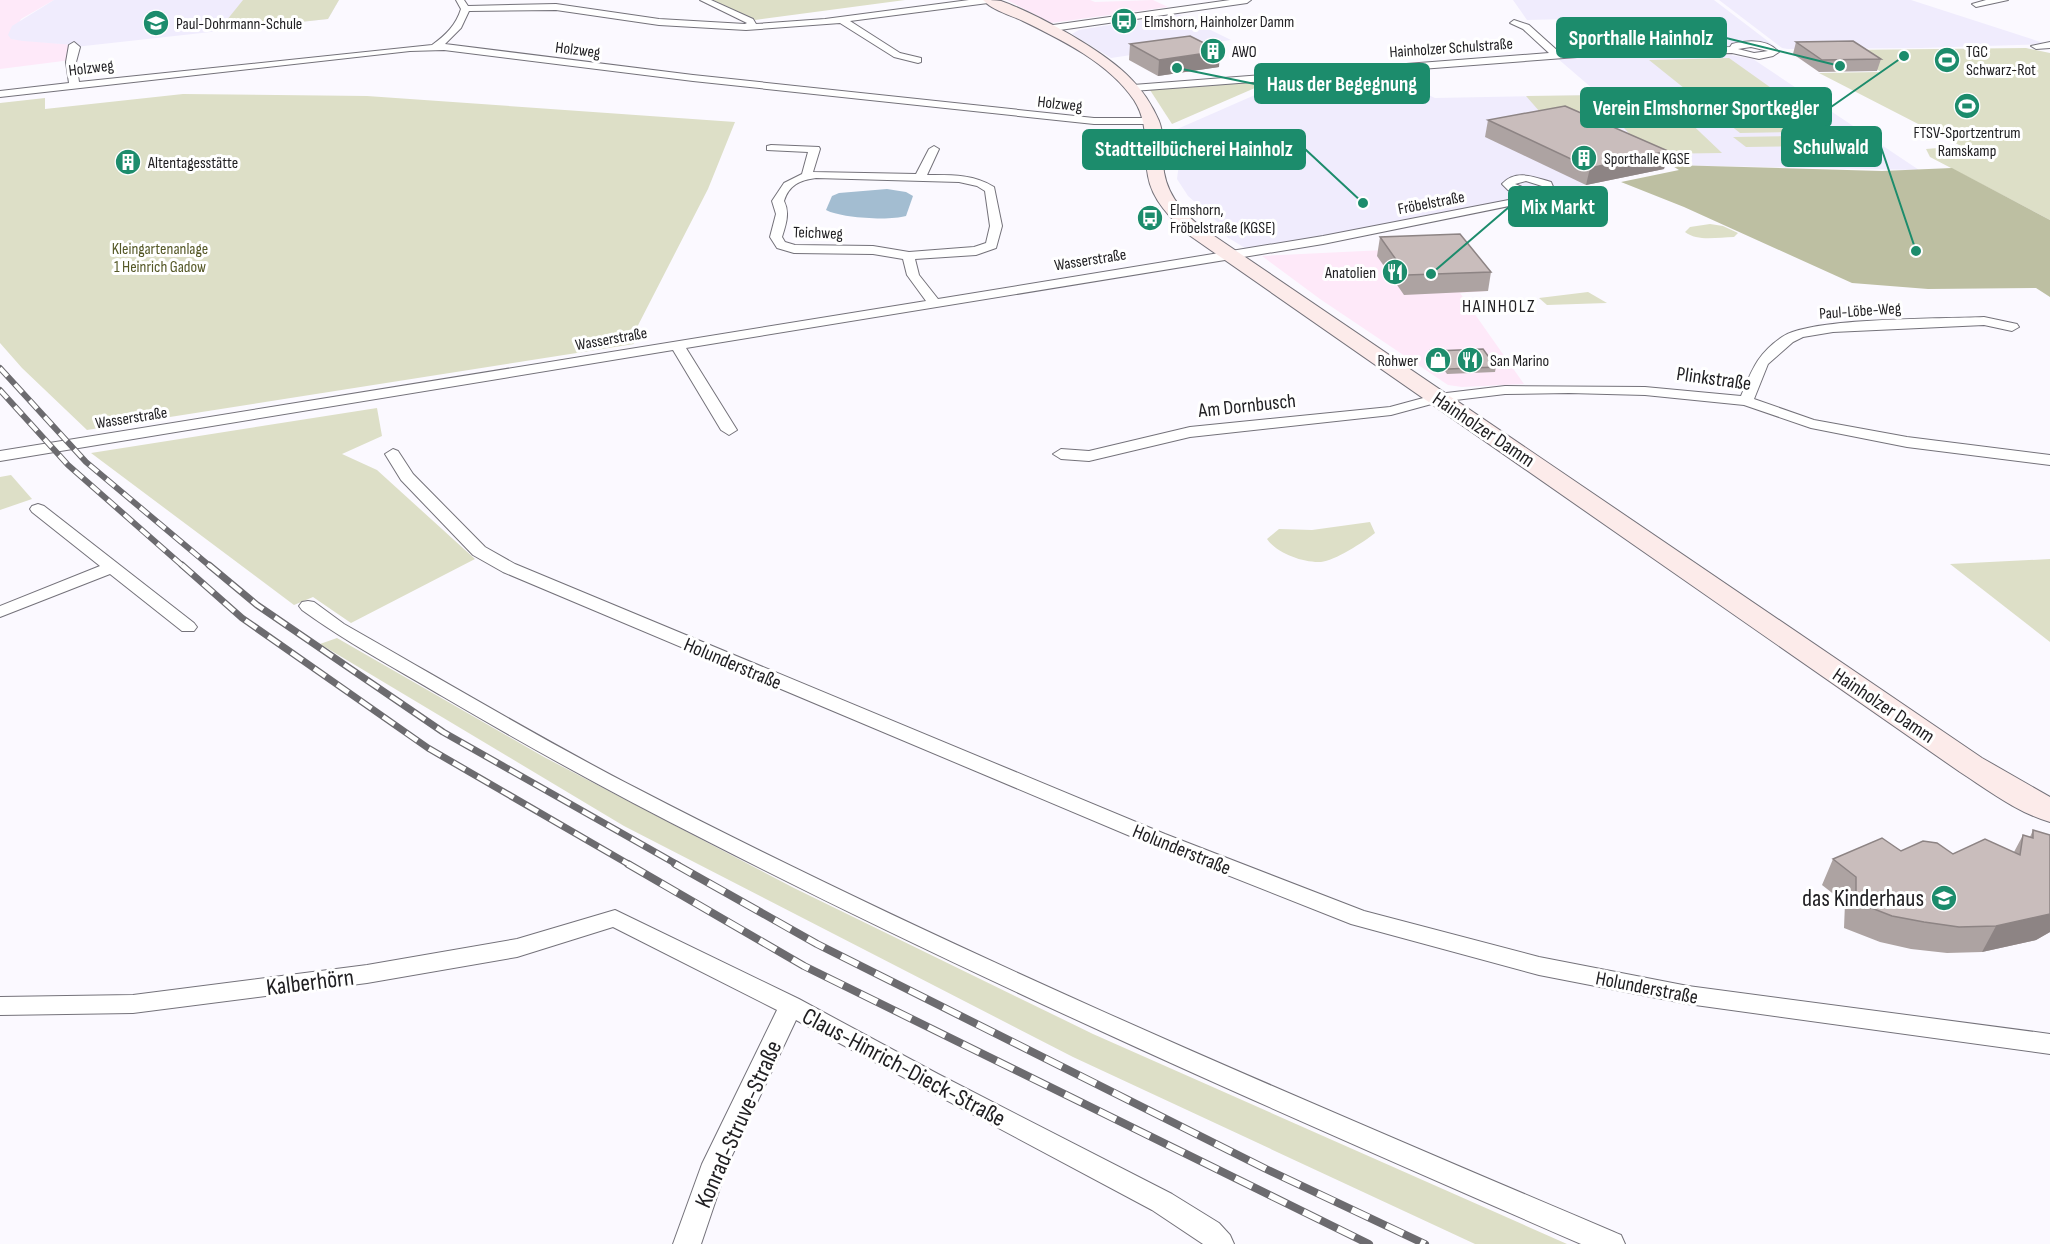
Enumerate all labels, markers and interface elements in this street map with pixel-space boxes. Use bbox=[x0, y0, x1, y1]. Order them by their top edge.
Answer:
bus stop icon: Elmshorn, Hainholzer Damm bbox=[1109, 6, 1139, 36]
school or university icon: Paul-Dohrmann-Schule bbox=[141, 8, 171, 38]
place label: Elmshorn, Hainholzer Damm bbox=[1144, 13, 1294, 32]
place label: Paul-Dohrmann-Schule bbox=[176, 15, 302, 34]
callout: Sporthalle Hainholz bbox=[1557, 18, 1726, 57]
text: Sporthalle Hainholz bbox=[1569, 26, 1713, 51]
street label: Hainholzer Schulstraße bbox=[1389, 35, 1513, 62]
building icon: AWO bbox=[1198, 36, 1228, 66]
street label: Holzweg bbox=[554, 38, 601, 63]
place label: AWO bbox=[1231, 43, 1257, 62]
place label: TGC Schwarz-Rot bbox=[1966, 43, 2036, 80]
sports icon: TGC Schwarz-Rot bbox=[1932, 45, 1962, 75]
street label: Holzweg bbox=[68, 56, 115, 81]
callout: Haus der Begegnung bbox=[1255, 64, 1429, 103]
text: Haus der Begegnung bbox=[1267, 72, 1417, 97]
callout: Verein Elmshorner Sportkegler bbox=[1581, 88, 1831, 127]
sports icon: FTSV-Sportzentrum Ramskamp bbox=[1952, 91, 1982, 121]
street label: Holzweg bbox=[1036, 93, 1083, 116]
text: Verein Elmshorner Sportkegler bbox=[1593, 96, 1820, 121]
place label: FTSV-Sportzentrum Ramskamp bbox=[1913, 124, 2021, 161]
callout: Schulwald bbox=[1782, 127, 1881, 166]
callout: Stadtteilbücherei Hainholz bbox=[1083, 130, 1305, 169]
text: Schulwald bbox=[1793, 135, 1869, 160]
text: Stadtteilbücherei Hainholz bbox=[1095, 137, 1293, 162]
building icon: Sporthalle KGSE bbox=[1569, 143, 1599, 173]
building icon: Altentagesstätte bbox=[113, 147, 143, 177]
place label: Sporthalle KGSE bbox=[1604, 150, 1690, 169]
place label: Altentagesstätte bbox=[147, 154, 238, 173]
callout: Mix Markt bbox=[1509, 187, 1607, 226]
street label: Fröbelstraße bbox=[1396, 188, 1466, 219]
text: Mix Markt bbox=[1521, 195, 1595, 220]
place label: Elmshorn, Fröbelstraße (KGSE) bbox=[1170, 201, 1275, 238]
bus stop icon: Elmshorn, Fröbelstraße (KGSE) bbox=[1135, 203, 1165, 233]
street label: Teichweg bbox=[793, 223, 843, 244]
park label: Kleingartenanlage 1 Heinrich Gadow bbox=[112, 240, 208, 277]
street label: Wasserstraße bbox=[1053, 245, 1128, 276]
restaurant icon: Anatolien bbox=[1380, 257, 1410, 287]
place label: Anatolien bbox=[1324, 264, 1376, 283]
district label: HAINHOLZ bbox=[1462, 296, 1536, 317]
street label: Paul-Löbe-Weg bbox=[1818, 299, 1902, 324]
street label: Wasserstraße bbox=[574, 324, 649, 355]
shop icon: Rohwer bbox=[1423, 345, 1453, 375]
restaurant icon: San Marino bbox=[1455, 345, 1485, 375]
place label: Rohwer bbox=[1377, 352, 1418, 371]
place label: San Marino bbox=[1490, 352, 1549, 371]
street label: Plinkstraße bbox=[1675, 362, 1753, 396]
street label: Hainholzer Damm bbox=[1428, 387, 1539, 473]
street label: Am Dornbusch bbox=[1196, 389, 1297, 423]
street label: Wasserstraße bbox=[94, 403, 169, 434]
street label: Holunderstraße bbox=[680, 633, 785, 695]
street label: Hainholzer Damm bbox=[1828, 663, 1939, 749]
street label: Holunderstraße bbox=[1129, 819, 1234, 880]
school or university icon: das Kinderhaus bbox=[1929, 883, 1959, 913]
place label: das Kinderhaus bbox=[1802, 884, 1924, 913]
street label: Kalberhörn bbox=[264, 963, 356, 1002]
street label: Holunderstraße bbox=[1594, 966, 1700, 1010]
street label: Claus-Hinrich-Dieck-Straße bbox=[797, 1002, 1010, 1133]
street label: Konrad-Struve-Straße bbox=[689, 1036, 788, 1212]

